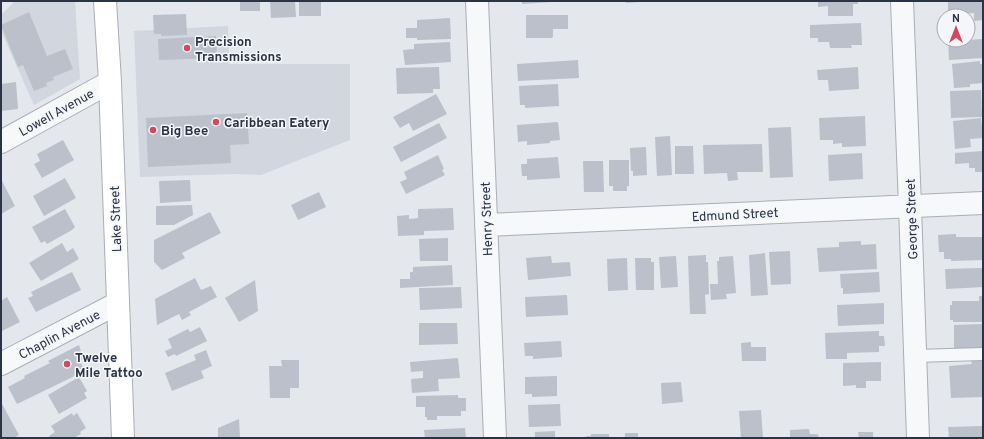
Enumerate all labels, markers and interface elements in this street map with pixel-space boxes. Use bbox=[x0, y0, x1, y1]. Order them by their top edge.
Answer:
north arrow bbox=[936, 8, 976, 48]
text: N bbox=[952, 12, 960, 26]
place label: Precision Transmissions bbox=[195, 35, 282, 66]
marker: Precision Transmissions bbox=[182, 43, 192, 53]
street label: Lowell Avenue bbox=[17, 87, 97, 141]
place label: Caribbean Eatery bbox=[224, 116, 330, 132]
marker: Caribbean Eatery bbox=[211, 117, 221, 127]
place label: Big Bee bbox=[161, 124, 208, 140]
marker: Big Bee bbox=[148, 125, 158, 135]
street label: George Street bbox=[904, 178, 922, 260]
street label: Henry Street bbox=[479, 181, 497, 257]
street label: Lake Street bbox=[108, 185, 126, 252]
street label: Edmund Street bbox=[691, 206, 779, 226]
street label: Chaplin Avenue bbox=[16, 308, 104, 364]
place label: Twelve Mile Tattoo bbox=[75, 351, 143, 382]
marker: Twelve Mile Tattoo bbox=[62, 359, 72, 369]

